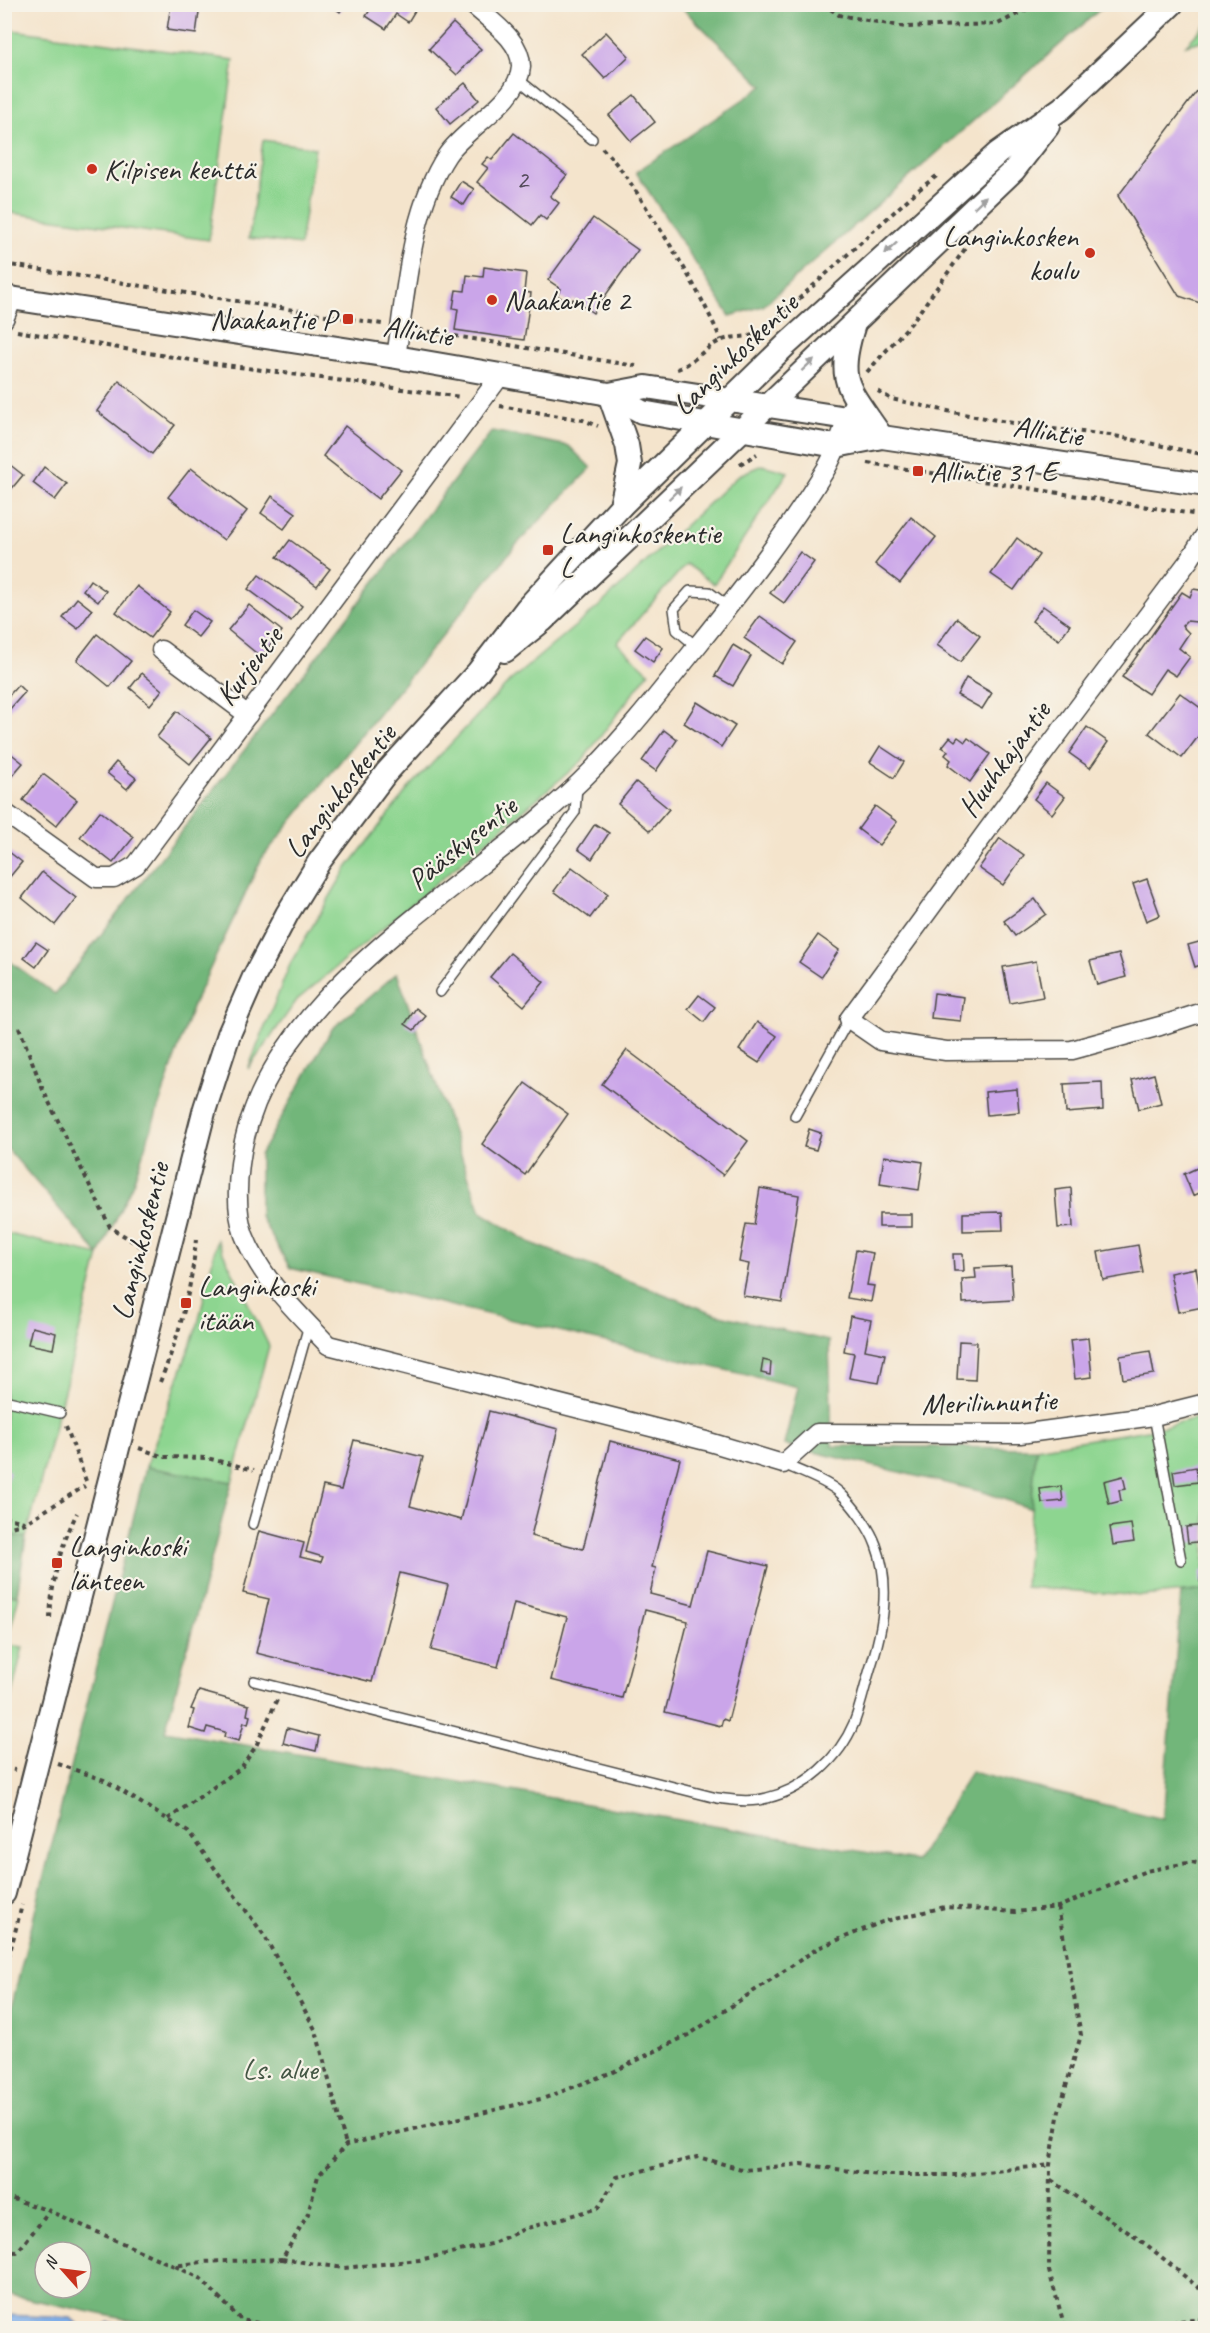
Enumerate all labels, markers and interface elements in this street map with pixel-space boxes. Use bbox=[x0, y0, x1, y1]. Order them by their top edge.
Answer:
place label: Kilpisen kenttä bbox=[104, 150, 257, 188]
marker: Kilpisen kenttä bbox=[85, 162, 99, 176]
house number: 2 bbox=[516, 162, 530, 196]
one-way arrow bbox=[973, 196, 987, 210]
place label: Langinkosken koulu bbox=[943, 217, 1080, 289]
one-way arrow bbox=[883, 241, 898, 255]
marker: Langinkosken koulu bbox=[1083, 246, 1097, 260]
place label: Naakantie 2 bbox=[504, 281, 632, 319]
street label: Langinkoskentie bbox=[664, 283, 808, 423]
marker: Naakantie 2 bbox=[485, 293, 499, 307]
place label: Naakantie P bbox=[210, 300, 340, 338]
street label: Allintie bbox=[381, 307, 458, 356]
marker: Naakantie P bbox=[341, 312, 355, 326]
one-way arrow bbox=[800, 359, 815, 372]
street label: Allintie bbox=[1011, 407, 1088, 456]
place label: Allintie 31 E bbox=[930, 452, 1061, 490]
marker: Allintie 31 E bbox=[911, 464, 925, 478]
one-way arrow bbox=[667, 486, 682, 500]
place label: Langinkoskentie L bbox=[560, 514, 723, 586]
marker: Langinkoskentie L bbox=[541, 543, 555, 557]
street label: Kurjentie bbox=[207, 617, 293, 713]
street label: Huuhkajantie bbox=[949, 692, 1060, 824]
street label: Langinkoskentie bbox=[276, 714, 406, 866]
street label: Pääskysentie bbox=[399, 786, 526, 899]
street label: Langinkoskentie bbox=[102, 1156, 178, 1323]
place label: Langinkoski itään bbox=[198, 1267, 319, 1339]
marker: Langinkoski itään bbox=[179, 1296, 193, 1310]
street label: Merilinnuntie bbox=[921, 1381, 1059, 1423]
place label: Langinkoski länteen bbox=[69, 1527, 190, 1599]
marker: Langinkoski länteen bbox=[50, 1556, 64, 1570]
park label: Ls. alue bbox=[243, 2050, 320, 2088]
north arrow bbox=[33, 2240, 93, 2300]
text: N bbox=[39, 2252, 63, 2272]

